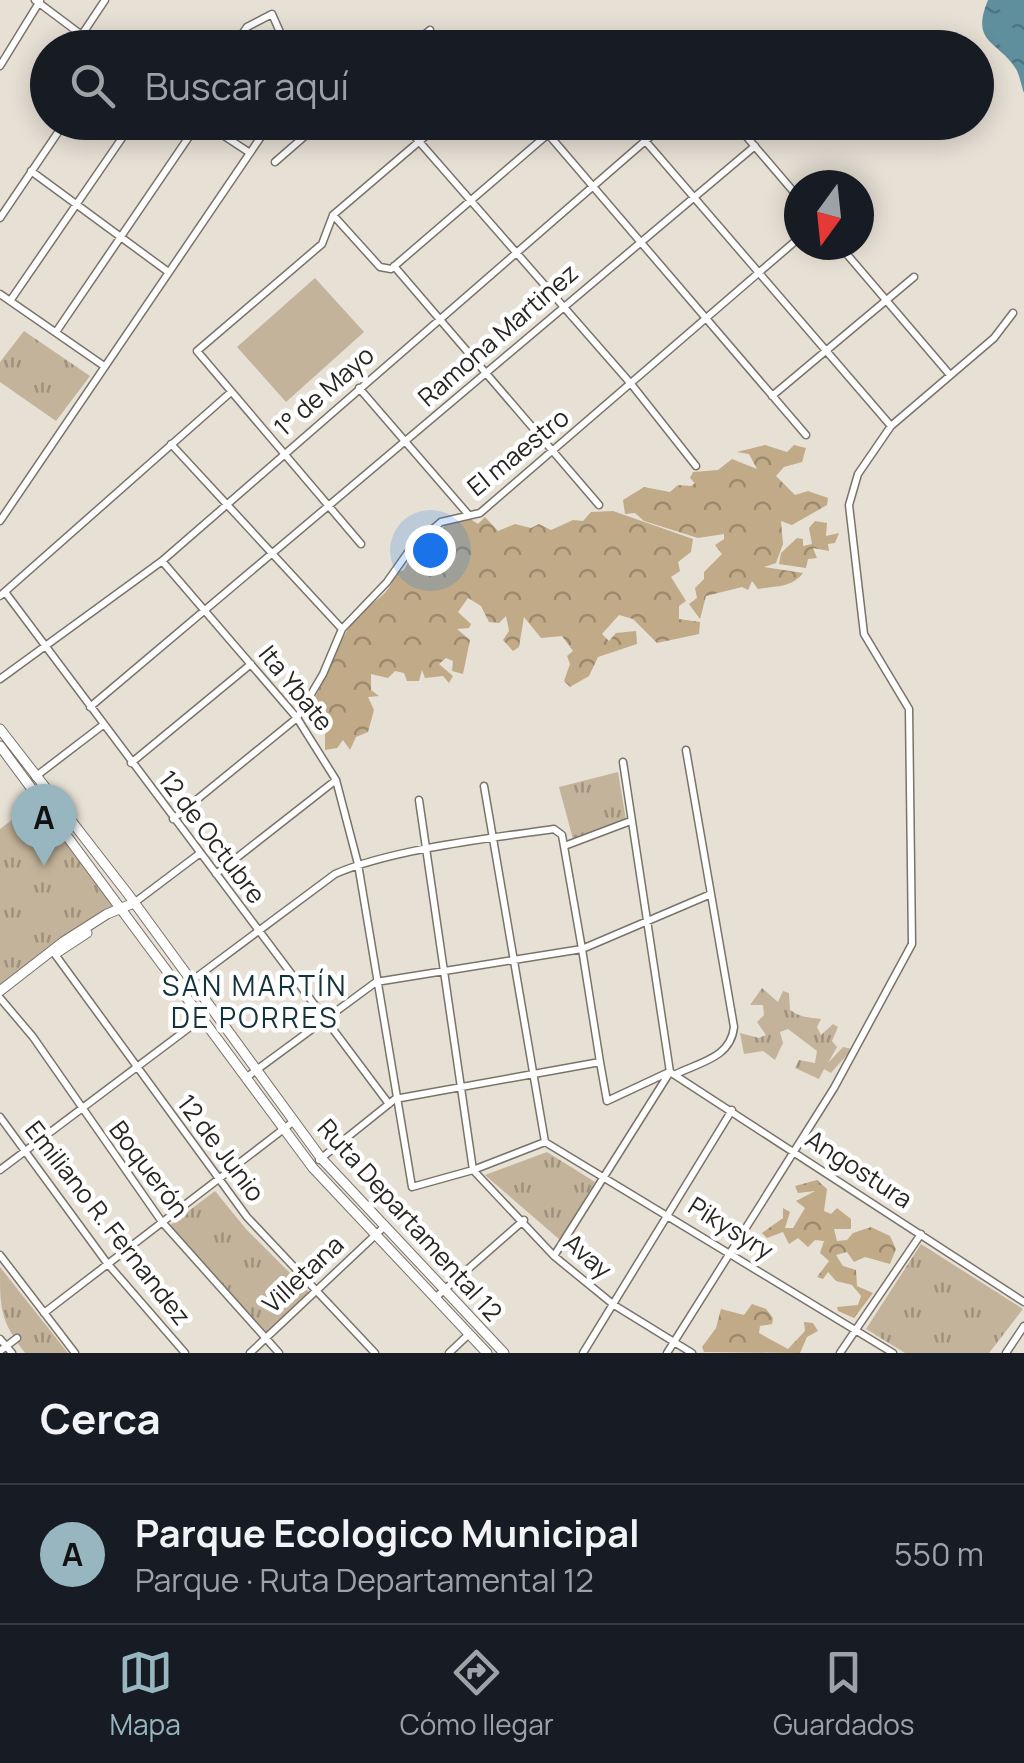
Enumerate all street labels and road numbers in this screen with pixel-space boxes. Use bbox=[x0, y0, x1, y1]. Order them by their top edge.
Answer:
street label: Ramona Martinez bbox=[410, 255, 585, 414]
street label: 1° de Mayo bbox=[266, 337, 381, 444]
street label: El maestro bbox=[459, 400, 576, 503]
street label: Ita Ybate bbox=[251, 637, 342, 738]
street label: 12 de Octubre bbox=[151, 763, 274, 910]
street label: 12 de Junio bbox=[170, 1087, 273, 1208]
street label: Ruta Departamental 12 bbox=[310, 1111, 511, 1328]
street label: Emiliano R. Fernandez bbox=[17, 1113, 199, 1332]
street label: Boquerón bbox=[101, 1113, 197, 1224]
street label: Angostura bbox=[799, 1121, 919, 1216]
street label: Pikysyry bbox=[682, 1188, 781, 1267]
street label: Avay bbox=[557, 1225, 620, 1286]
street label: Villetana bbox=[254, 1227, 351, 1320]

